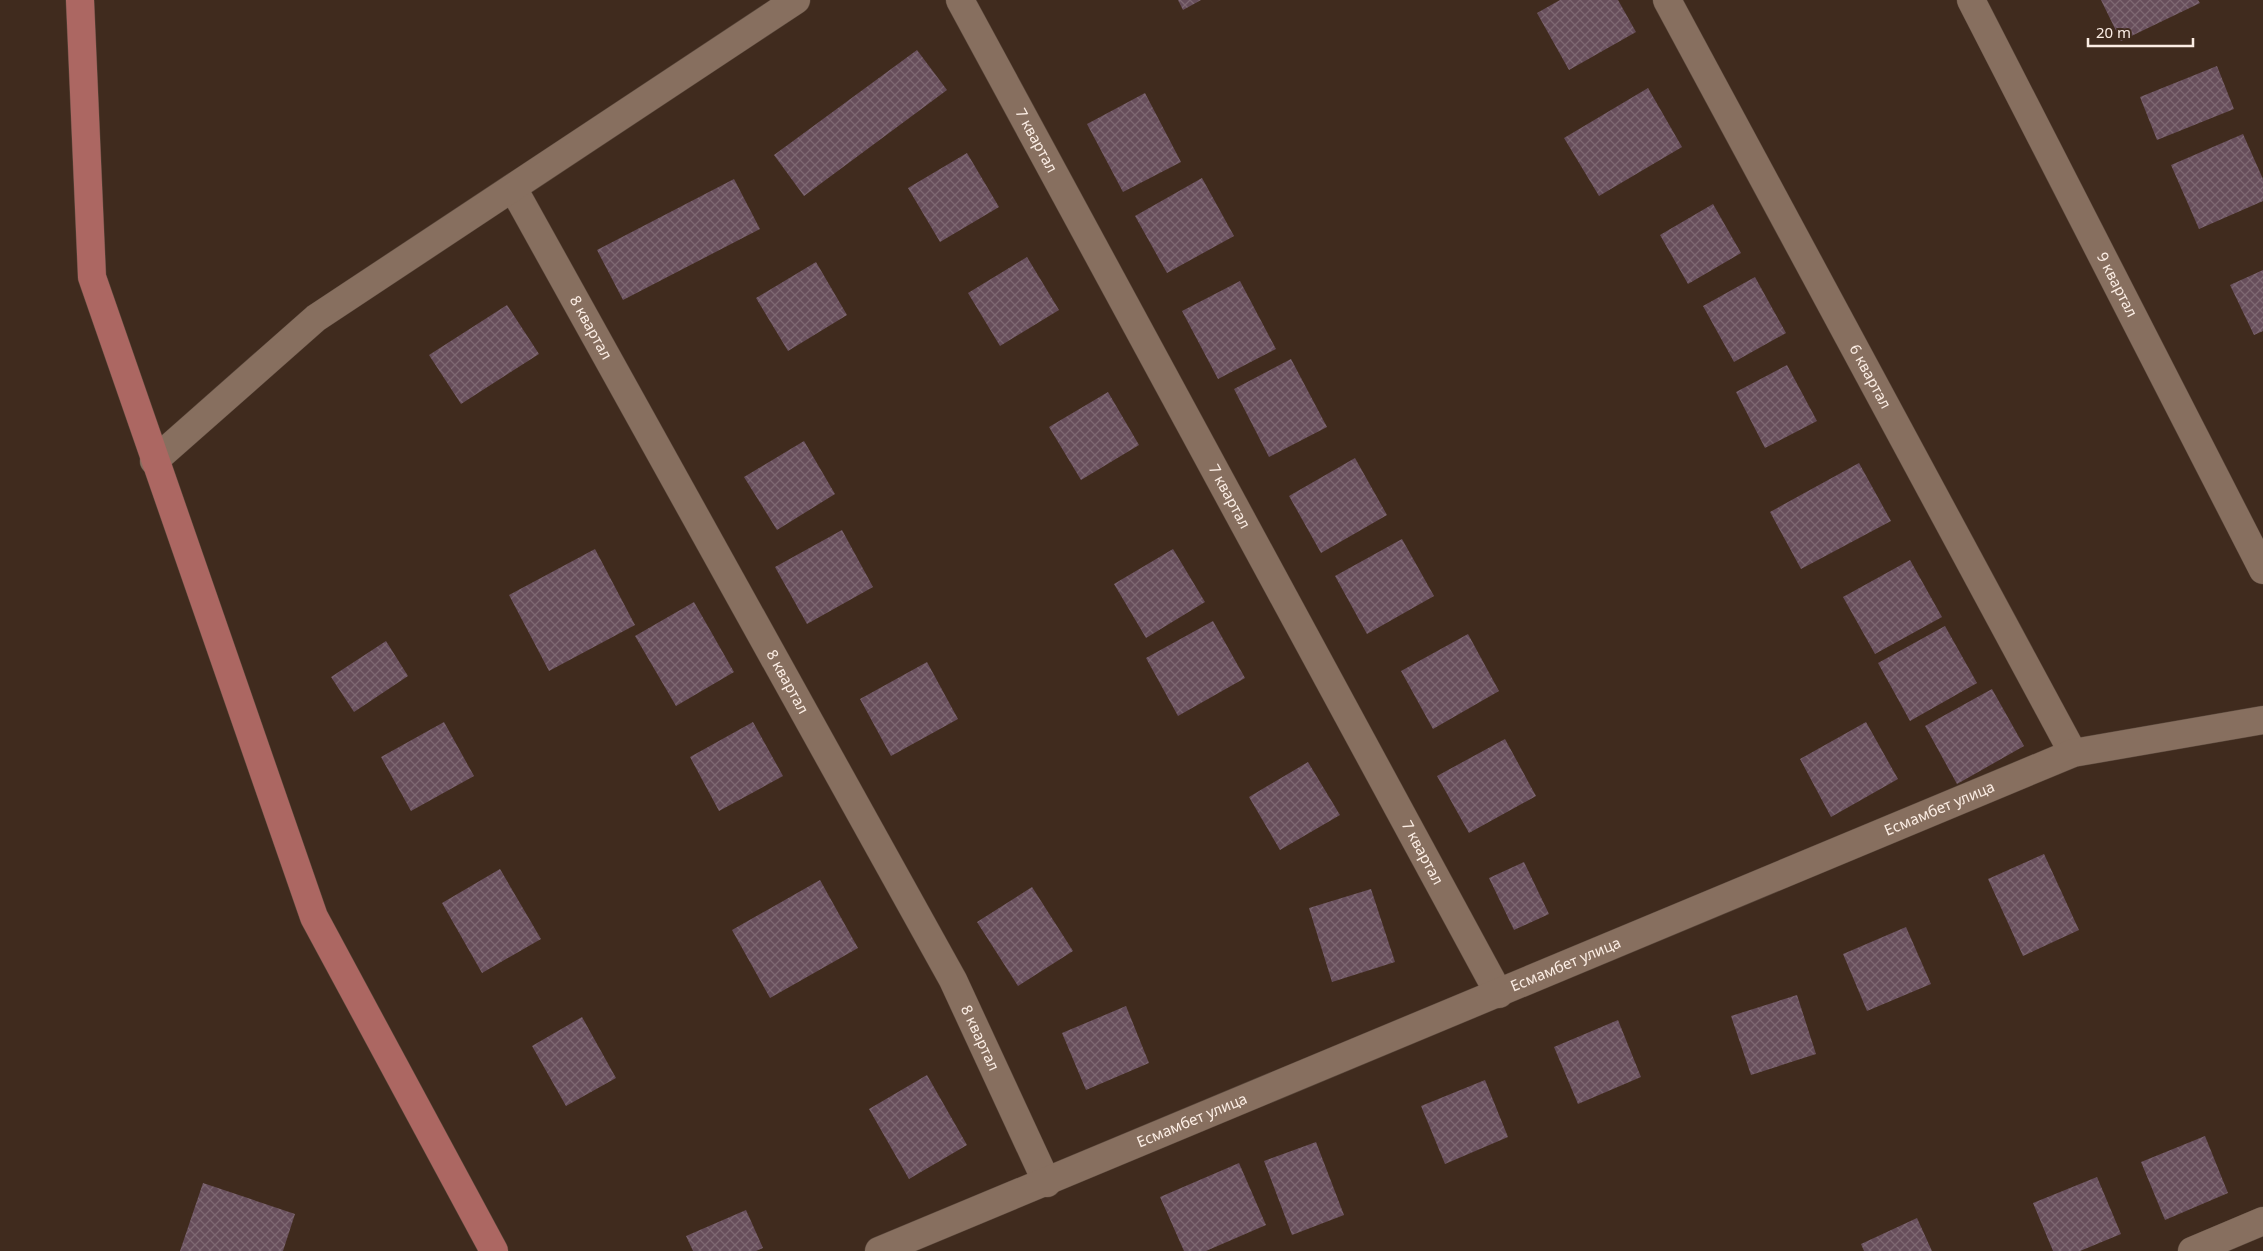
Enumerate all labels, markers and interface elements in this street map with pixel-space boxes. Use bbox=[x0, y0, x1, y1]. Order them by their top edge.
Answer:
scale bar bbox=[2088, 15, 2193, 47]
text: 20 m bbox=[2096, 22, 2131, 42]
street label: 7 квартал bbox=[1012, 104, 1063, 176]
street label: 9 квартал bbox=[2093, 248, 2143, 320]
street label: 8 квартал bbox=[566, 292, 617, 363]
street label: 6 квартал bbox=[1845, 341, 1897, 412]
street label: 7 квартал bbox=[1205, 460, 1256, 532]
street label: 8 квартал bbox=[762, 646, 814, 717]
street label: Есмамбет улица bbox=[1881, 776, 1997, 840]
street label: 7 квартал bbox=[1398, 817, 1449, 888]
street label: Есмамбет улица bbox=[1507, 932, 1623, 996]
street label: 8 квартал bbox=[957, 1001, 1005, 1074]
street label: Есмамбет улица bbox=[1133, 1088, 1250, 1151]

